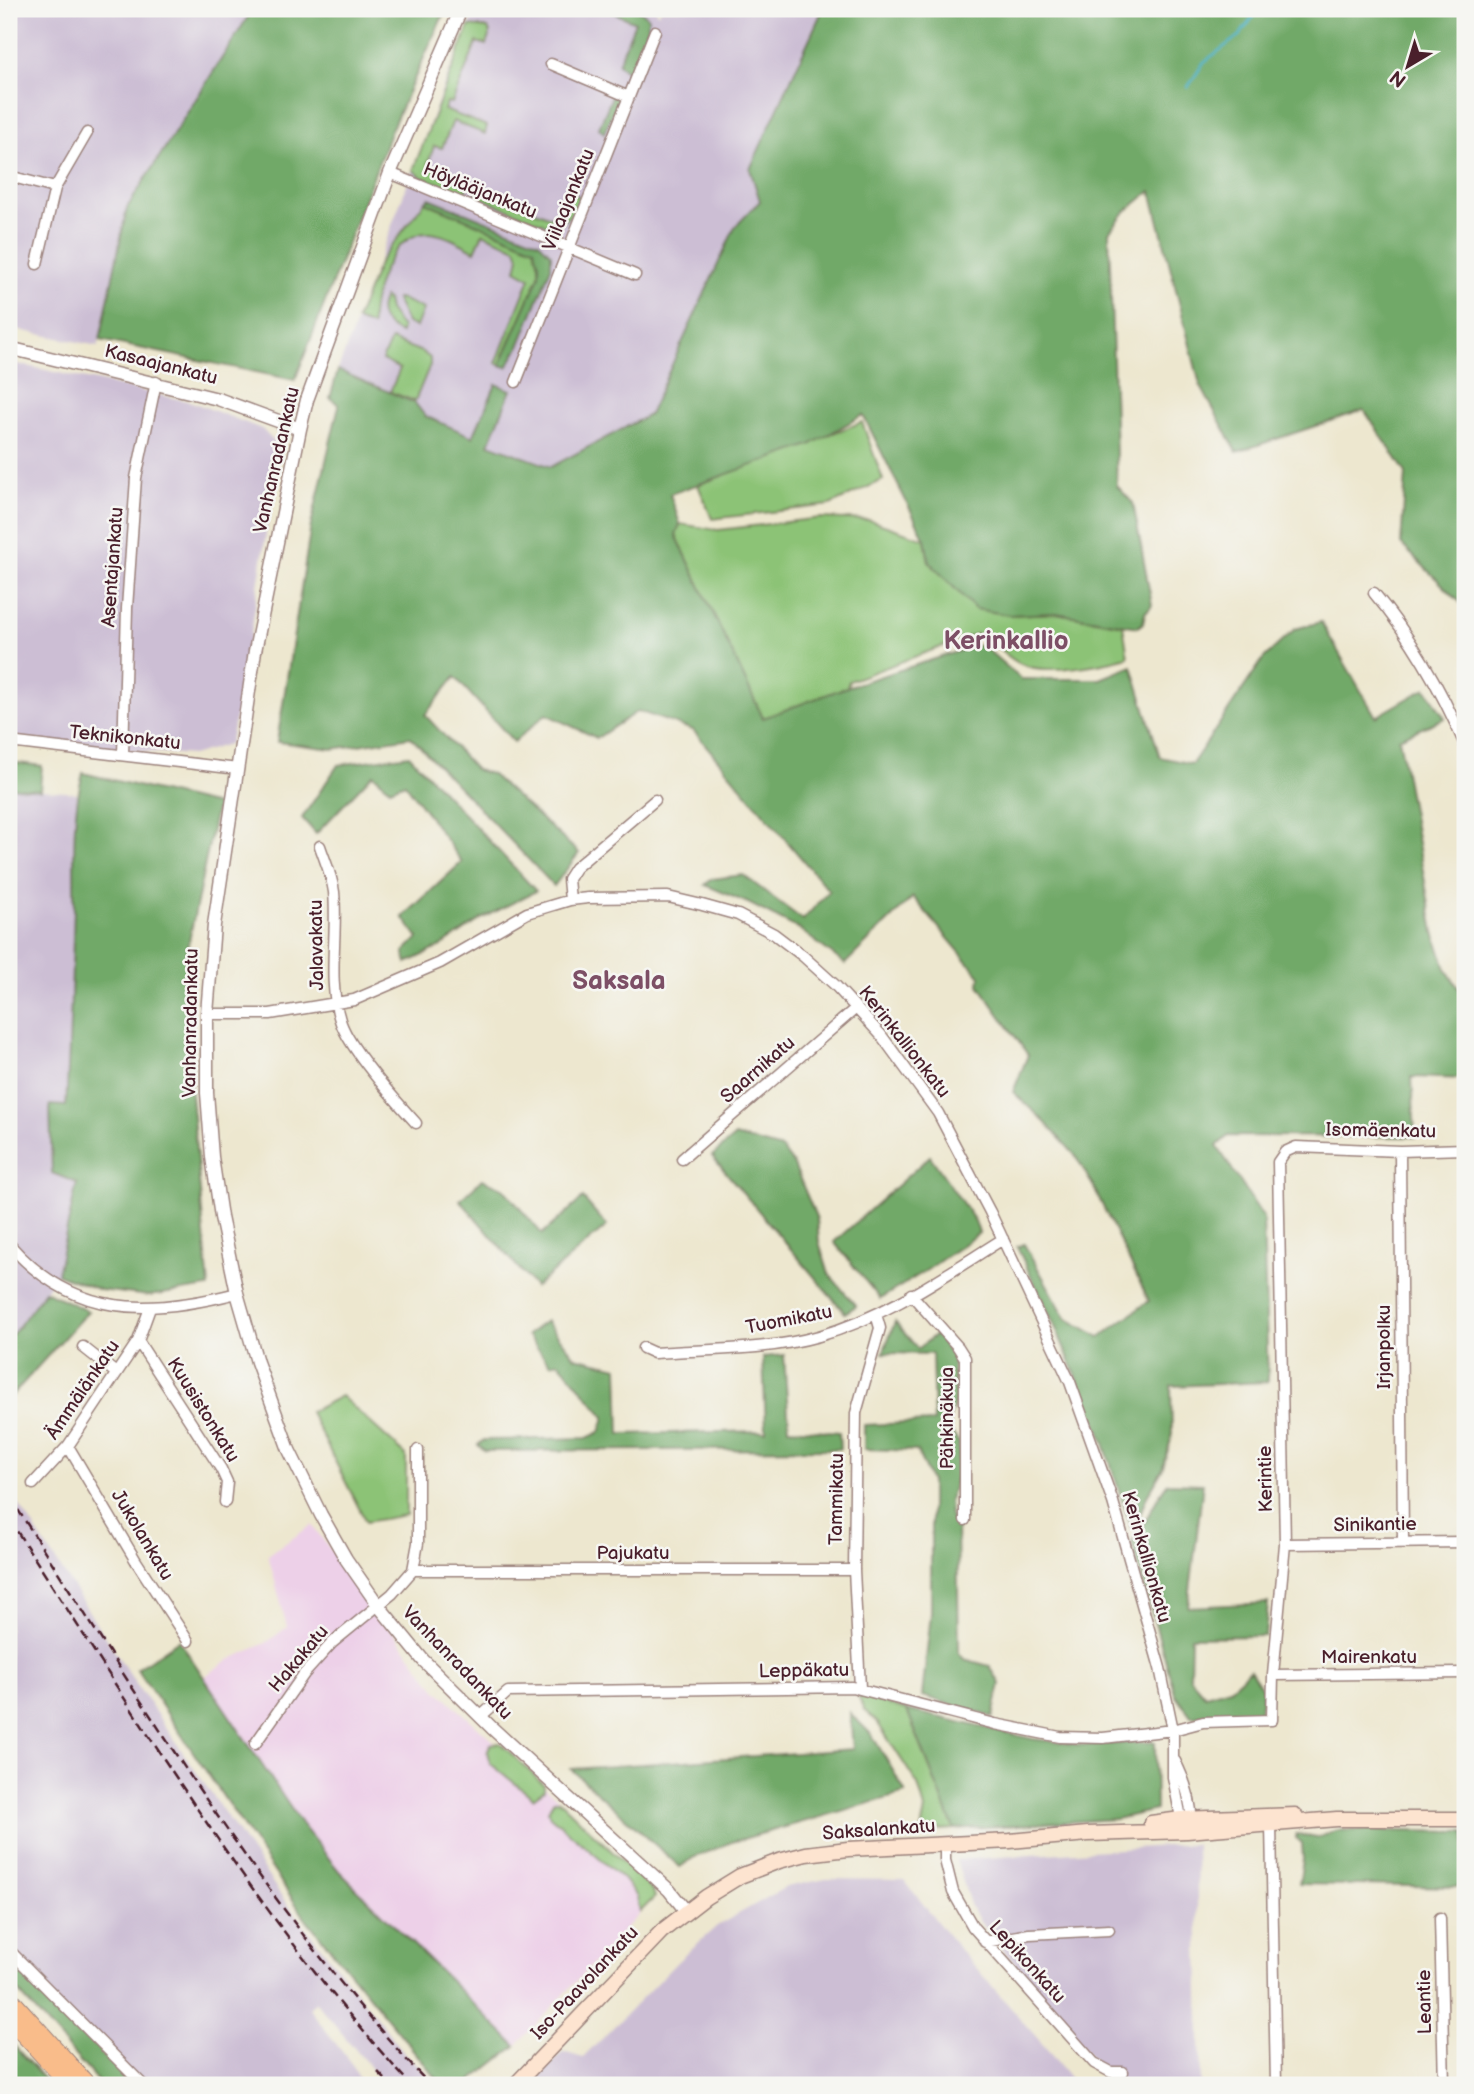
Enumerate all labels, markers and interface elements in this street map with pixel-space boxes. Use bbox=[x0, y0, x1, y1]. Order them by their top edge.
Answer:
north arrow bbox=[1372, 32, 1442, 102]
text: N bbox=[1386, 65, 1411, 92]
street label: Viilaajankatu bbox=[538, 145, 600, 255]
street label: Höylääjankatu bbox=[420, 158, 540, 224]
street label: Kasaajankatu bbox=[102, 340, 220, 390]
street label: Vanhanradankatu bbox=[249, 385, 305, 535]
street label: Asentajankatu bbox=[97, 506, 129, 628]
district label: Kerinkallio bbox=[943, 626, 1069, 657]
street label: Teknikonkatu bbox=[68, 721, 182, 755]
street label: Jalavakatu bbox=[305, 899, 329, 991]
street label: Vanhanradankatu bbox=[178, 948, 204, 1098]
district label: Saksala bbox=[572, 966, 666, 997]
street label: Kerinkallionkatu bbox=[853, 982, 955, 1102]
street label: Saarnikatu bbox=[716, 1031, 800, 1109]
street label: Isomäenkatu bbox=[1326, 1119, 1436, 1143]
street label: Tuomikatu bbox=[744, 1300, 834, 1340]
street label: Irjanpolku bbox=[1373, 1305, 1396, 1389]
street label: Ämmälänkatu bbox=[41, 1336, 125, 1444]
street label: Kuusistonkatu bbox=[162, 1353, 244, 1467]
street label: Pähkinäkuja bbox=[936, 1367, 959, 1469]
street label: Kerintie bbox=[1254, 1445, 1278, 1513]
street label: Tammikatu bbox=[825, 1453, 849, 1545]
street label: Jukolankatu bbox=[106, 1485, 178, 1585]
street label: Kerinkallionkatu bbox=[1116, 1489, 1176, 1625]
street label: Sinikantie bbox=[1333, 1513, 1417, 1537]
street label: Pajukatu bbox=[596, 1542, 670, 1565]
street label: Vanhanradankatu bbox=[397, 1601, 517, 1725]
street label: Hakakatu bbox=[264, 1621, 334, 1697]
street label: Mairenkatu bbox=[1321, 1646, 1417, 1669]
street label: Leppäkatu bbox=[759, 1659, 849, 1683]
street label: Saksalankatu bbox=[822, 1815, 936, 1845]
street label: Lepikonkatu bbox=[984, 1916, 1070, 2008]
street label: Iso-Paavolankatu bbox=[526, 1921, 644, 2045]
street label: Leantie bbox=[1413, 1969, 1437, 2035]

